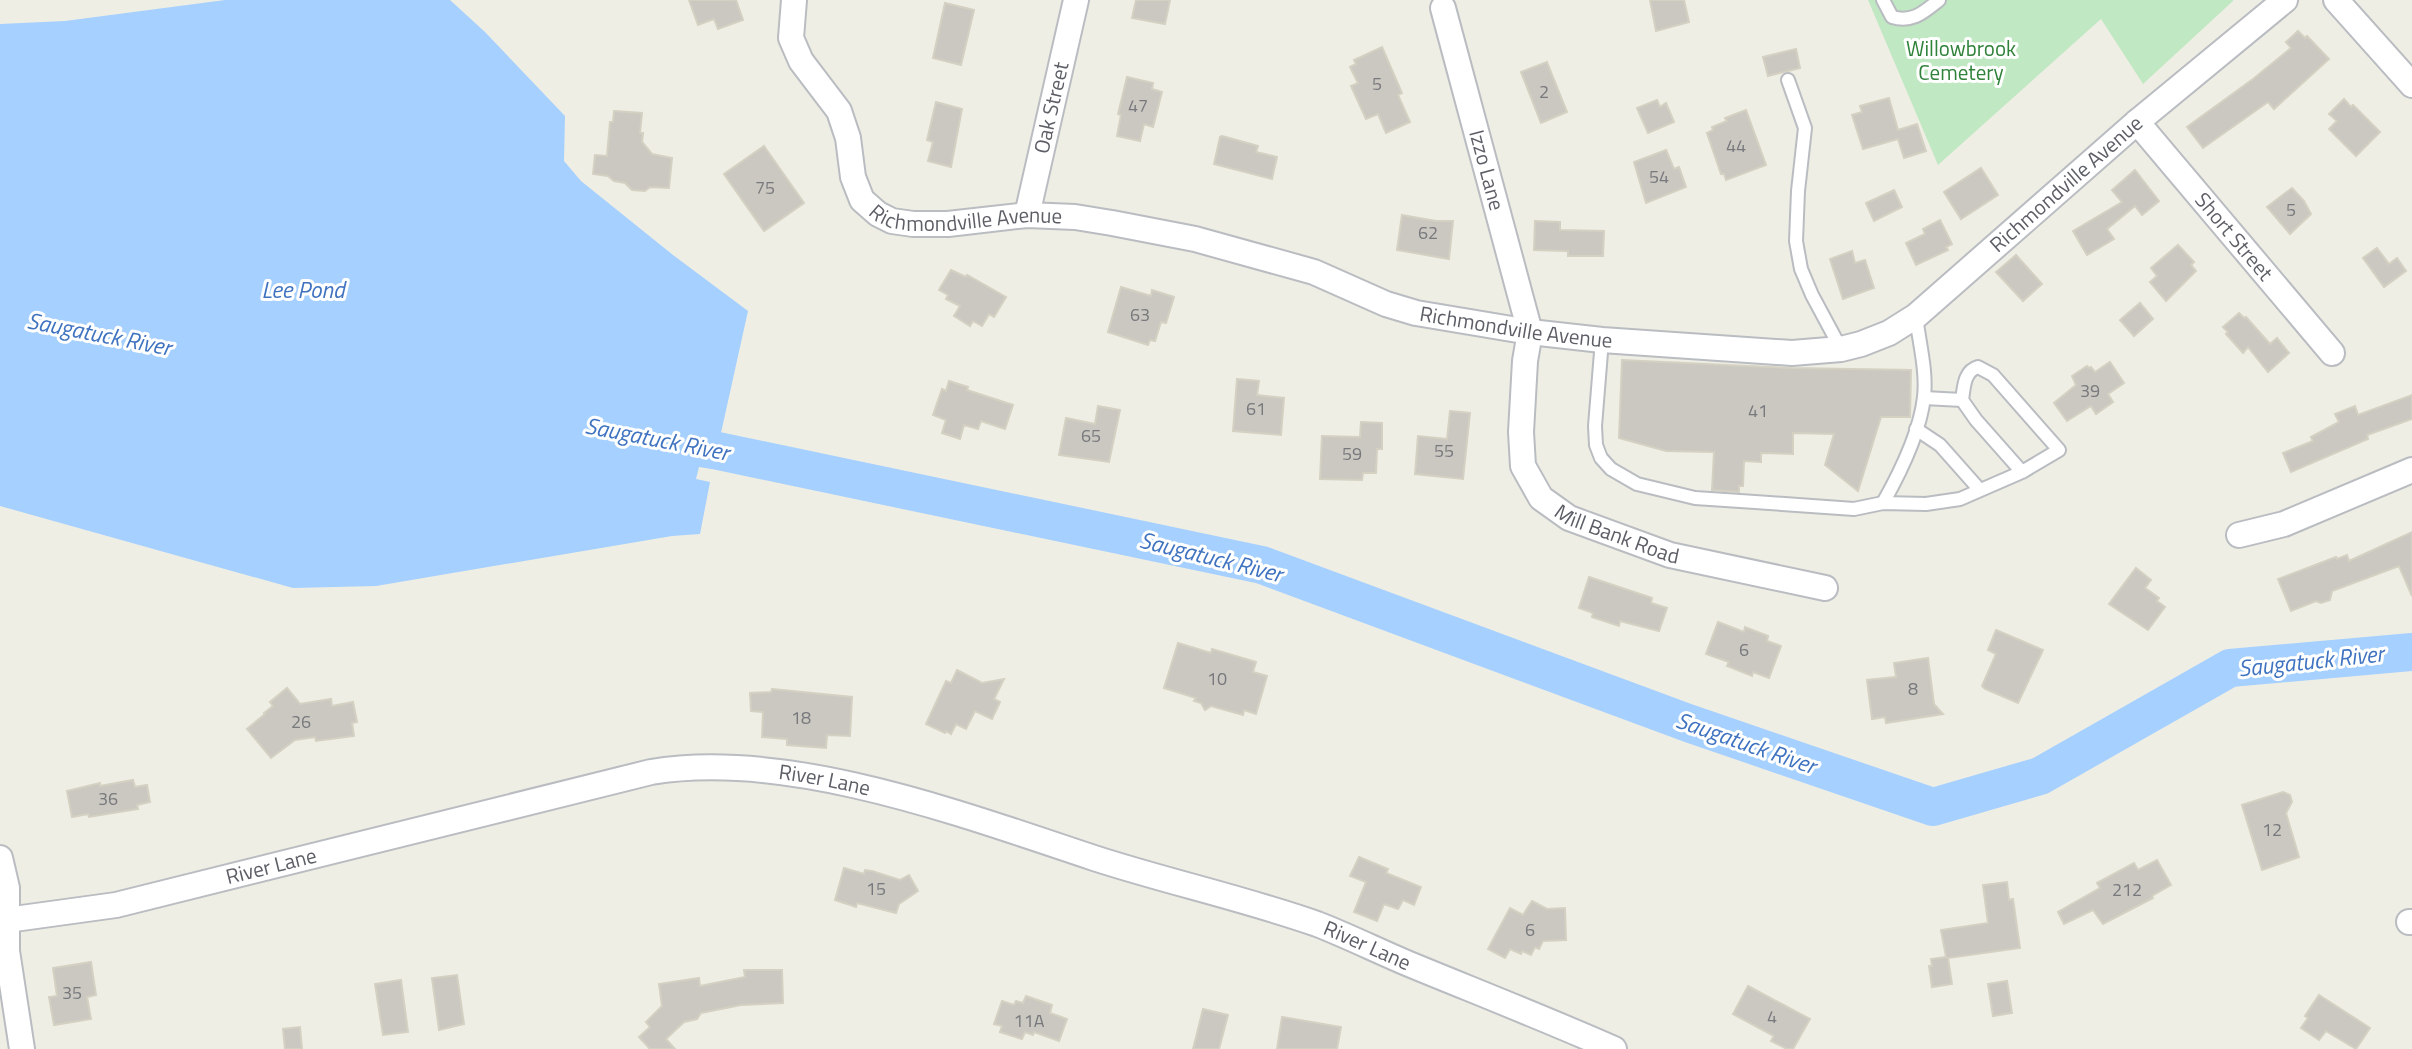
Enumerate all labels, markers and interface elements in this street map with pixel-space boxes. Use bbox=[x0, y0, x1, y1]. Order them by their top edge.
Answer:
park label: Willowbrook Cemetery bbox=[1906, 32, 2016, 88]
street label: Oak Street bbox=[1025, 58, 1077, 157]
house number: 5 bbox=[1372, 70, 1382, 97]
house number: 2 bbox=[1539, 78, 1549, 105]
house number: 47 bbox=[1128, 92, 1148, 119]
street label: Richmondville Avenue bbox=[1982, 107, 2149, 259]
street label: Izzo Lane bbox=[1461, 126, 1514, 214]
house number: 44 bbox=[1726, 132, 1746, 159]
house number: 54 bbox=[1649, 163, 1669, 190]
house number: 75 bbox=[755, 174, 775, 201]
street label: Short Street bbox=[2188, 185, 2282, 288]
street label: Richmondville Avenue bbox=[862, 196, 1063, 239]
house number: 5 bbox=[2286, 196, 2296, 223]
house number: 62 bbox=[1418, 219, 1438, 246]
water label: Lee Pond bbox=[262, 272, 347, 307]
street label: Richmondville Avenue bbox=[1417, 297, 1614, 356]
house number: 63 bbox=[1130, 301, 1150, 328]
water label: Saugatuck River bbox=[24, 302, 177, 365]
house number: 39 bbox=[2080, 377, 2100, 404]
house number: 61 bbox=[1246, 395, 1266, 422]
house number: 41 bbox=[1748, 397, 1768, 424]
water label: Saugatuck River bbox=[582, 407, 735, 470]
house number: 65 bbox=[1081, 422, 1101, 449]
house number: 55 bbox=[1434, 437, 1454, 464]
house number: 59 bbox=[1342, 440, 1362, 467]
street label: Mill Bank Road bbox=[1548, 495, 1682, 572]
water label: Saugatuck River bbox=[1136, 522, 1289, 592]
water label: Saugatuck River bbox=[2237, 635, 2388, 686]
house number: 6 bbox=[1739, 636, 1749, 663]
house number: 10 bbox=[1207, 665, 1227, 692]
house number: 8 bbox=[1908, 675, 1918, 702]
water label: Saugatuck River bbox=[1672, 702, 1823, 784]
house number: 18 bbox=[791, 704, 811, 731]
house number: 26 bbox=[291, 708, 311, 735]
street label: River Lane bbox=[777, 755, 874, 803]
house number: 36 bbox=[98, 785, 118, 812]
house number: 12 bbox=[2262, 816, 2282, 843]
street label: River Lane bbox=[222, 839, 320, 892]
house number: 15 bbox=[866, 875, 886, 902]
house number: 212 bbox=[2112, 876, 2142, 903]
street label: River Lane bbox=[1319, 911, 1416, 978]
house number: 6 bbox=[1525, 916, 1535, 943]
house number: 35 bbox=[62, 979, 82, 1006]
house number: 4 bbox=[1767, 1003, 1777, 1030]
house number: 11A bbox=[1014, 1007, 1045, 1034]

